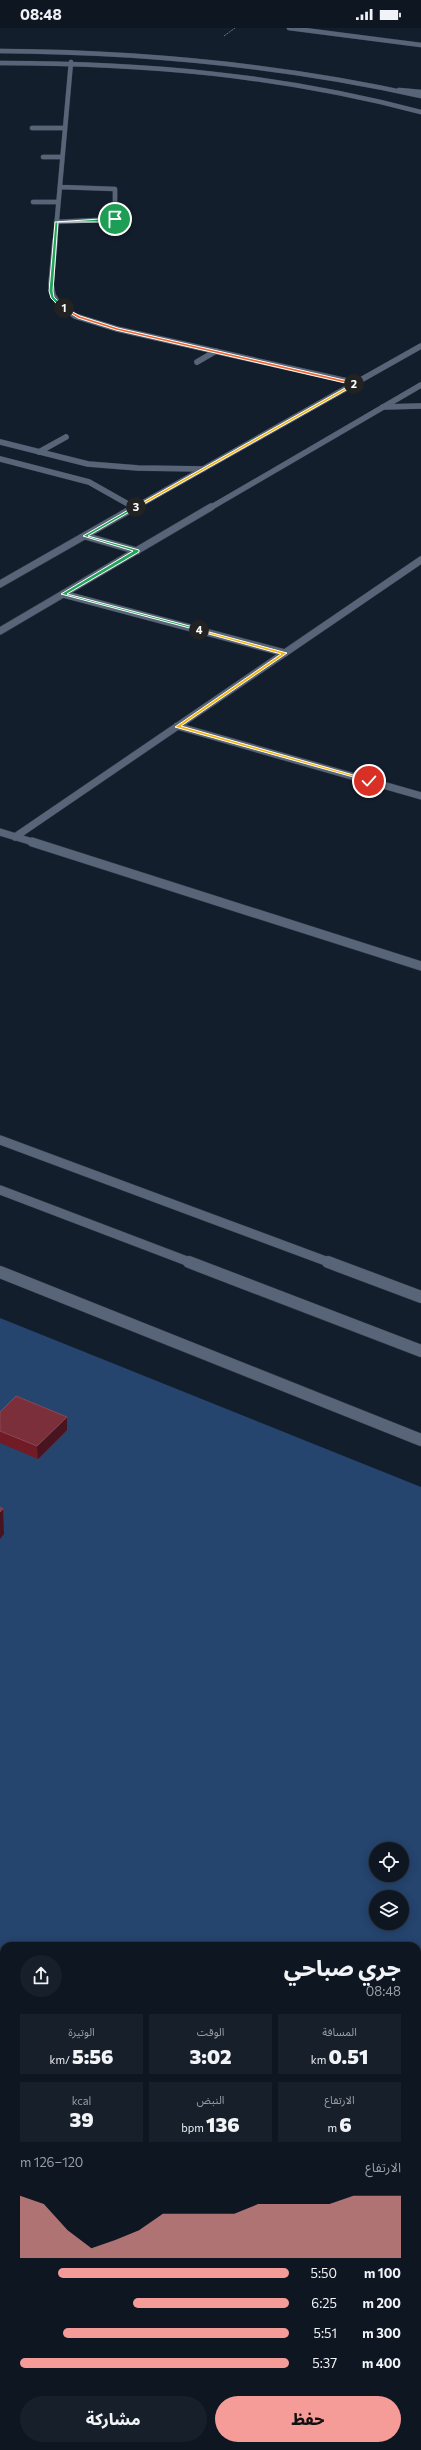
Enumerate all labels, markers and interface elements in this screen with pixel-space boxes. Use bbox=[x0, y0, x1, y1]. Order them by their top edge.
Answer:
text: 08:48 bbox=[20, 5, 62, 23]
pin bbox=[98, 202, 132, 236]
icon: arrive bbox=[104, 208, 126, 230]
pin: 1 bbox=[54, 298, 74, 318]
text: 1 bbox=[62, 301, 66, 314]
pin: 2 bbox=[344, 374, 364, 394]
text: 2 bbox=[351, 377, 357, 390]
pin: 3 bbox=[126, 497, 146, 517]
text: 3 bbox=[133, 500, 139, 513]
pin: 4 bbox=[189, 620, 209, 640]
text: 4 bbox=[196, 623, 202, 636]
pin bbox=[352, 764, 386, 798]
icon: check bbox=[358, 770, 380, 792]
map controls bbox=[369, 1842, 409, 1930]
button: locate bbox=[369, 1842, 409, 1882]
button: layers bbox=[369, 1890, 409, 1930]
text: جري صباحي bbox=[284, 1954, 401, 1981]
button: share bbox=[20, 1955, 62, 1997]
text: 08:48 bbox=[366, 1983, 401, 1999]
text: الوتيرة bbox=[68, 2025, 95, 2038]
text: الوقت bbox=[197, 2025, 224, 2038]
text: المسافة bbox=[322, 2025, 357, 2038]
text: 5:56 bbox=[72, 2044, 114, 2068]
text: 3:02 bbox=[189, 2044, 232, 2068]
text: 0.51 bbox=[328, 2044, 368, 2068]
text: /km bbox=[49, 2053, 72, 2066]
text: km bbox=[311, 2053, 328, 2066]
text: النبض bbox=[197, 2093, 224, 2106]
text: الارتفاع bbox=[324, 2093, 355, 2106]
text: kcal bbox=[72, 2094, 91, 2107]
text: 39 bbox=[69, 2107, 94, 2131]
text: 136 bbox=[206, 2112, 240, 2136]
text: 6 bbox=[339, 2112, 352, 2136]
text: bpm bbox=[181, 2121, 206, 2134]
text: m bbox=[327, 2121, 339, 2134]
text: 120–126 m bbox=[20, 2154, 83, 2170]
text: الارتفاع bbox=[365, 2159, 401, 2175]
text: 5:50 bbox=[311, 2265, 337, 2281]
text: 100 m bbox=[364, 2265, 401, 2281]
text: 6:25 bbox=[311, 2295, 337, 2311]
text: 200 m bbox=[363, 2295, 401, 2311]
text: 5:51 bbox=[313, 2325, 337, 2341]
text: 300 m bbox=[362, 2325, 401, 2341]
text: 5:37 bbox=[312, 2355, 337, 2371]
text: 400 m bbox=[362, 2355, 401, 2371]
button: مشاركة bbox=[20, 2396, 207, 2442]
button: حفظ bbox=[215, 2396, 401, 2442]

